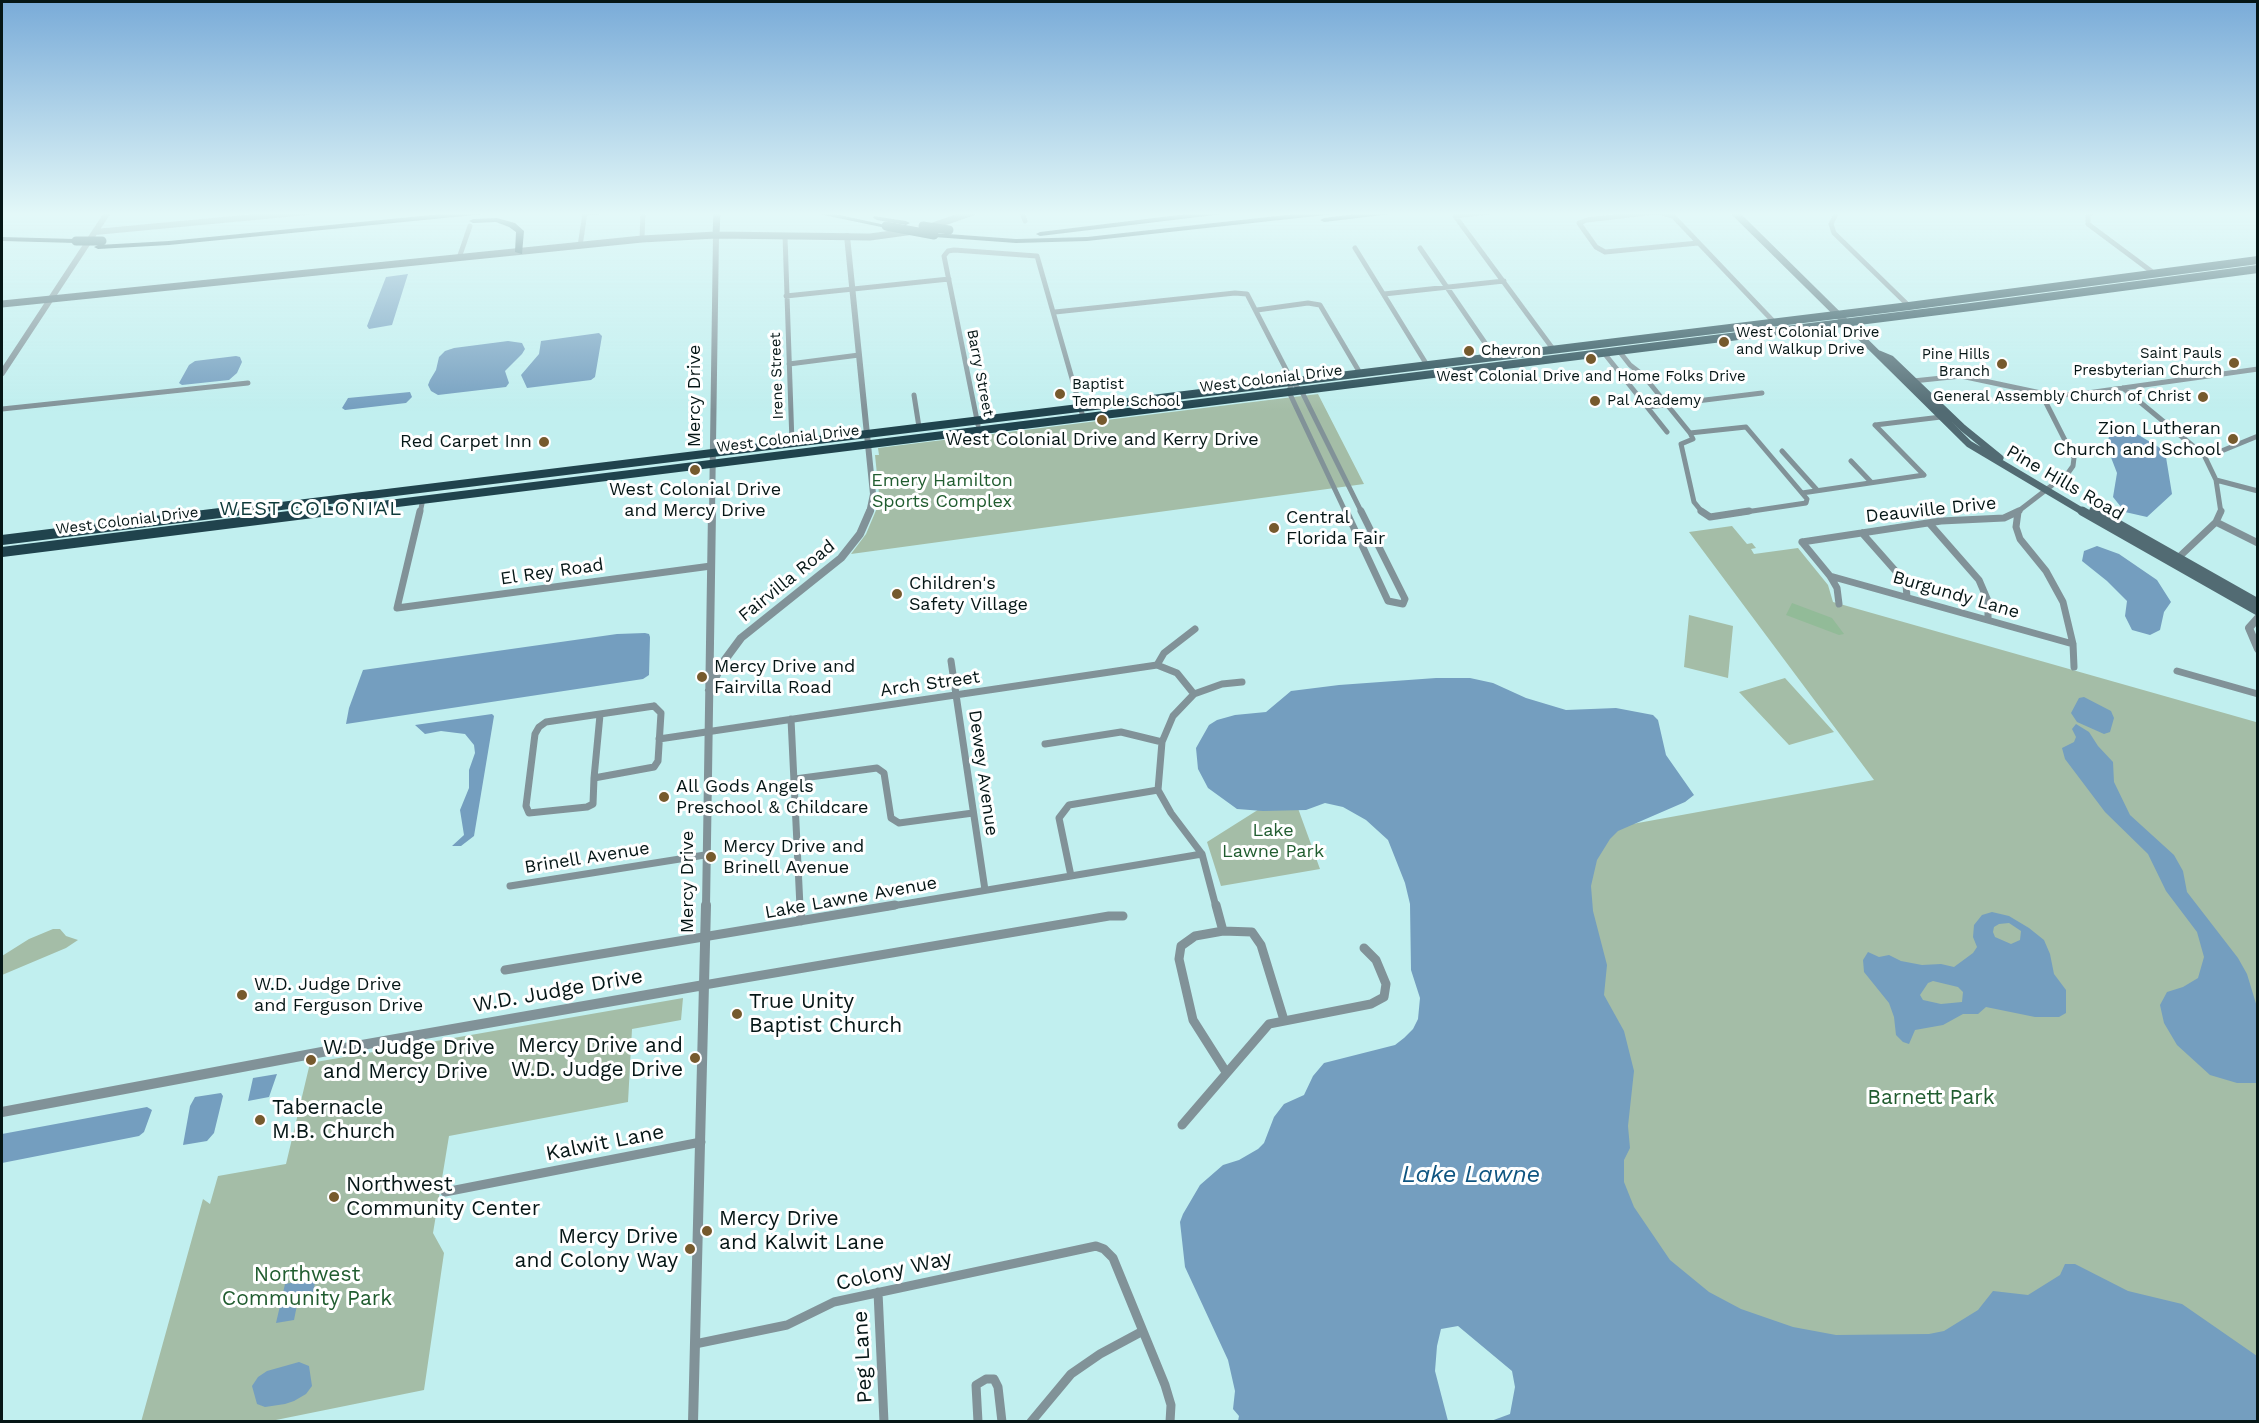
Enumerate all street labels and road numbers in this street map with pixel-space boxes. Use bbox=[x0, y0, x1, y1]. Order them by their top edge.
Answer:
street label: Barry Street bbox=[963, 328, 997, 418]
street label: Irene Street bbox=[766, 332, 788, 420]
street label: Mercy Drive bbox=[684, 345, 706, 447]
street label: West Colonial Drive bbox=[1199, 361, 1343, 397]
street label: West Colonial Drive bbox=[716, 421, 860, 457]
street label: Pine Hills Road bbox=[2002, 441, 2128, 525]
street label: Deauville Drive bbox=[1865, 492, 1997, 528]
street label: West Colonial Drive bbox=[55, 503, 199, 539]
street label: Fairvilla Road bbox=[734, 536, 840, 626]
street label: El Rey Road bbox=[499, 554, 605, 590]
street label: Burgundy Lane bbox=[1890, 567, 2022, 623]
street label: Arch Street bbox=[879, 666, 981, 702]
street label: Dewey Avenue bbox=[963, 709, 1003, 837]
street label: Mercy Drive bbox=[677, 831, 699, 933]
street label: Brinell Avenue bbox=[523, 837, 651, 879]
street label: Lake Lawne Avenue bbox=[763, 872, 939, 924]
street label: W.D. Judge Drive bbox=[471, 964, 645, 1018]
street label: Kalwit Lane bbox=[544, 1119, 666, 1167]
street label: Colony Way bbox=[834, 1245, 954, 1297]
street label: Peg Lane bbox=[848, 1310, 878, 1404]

